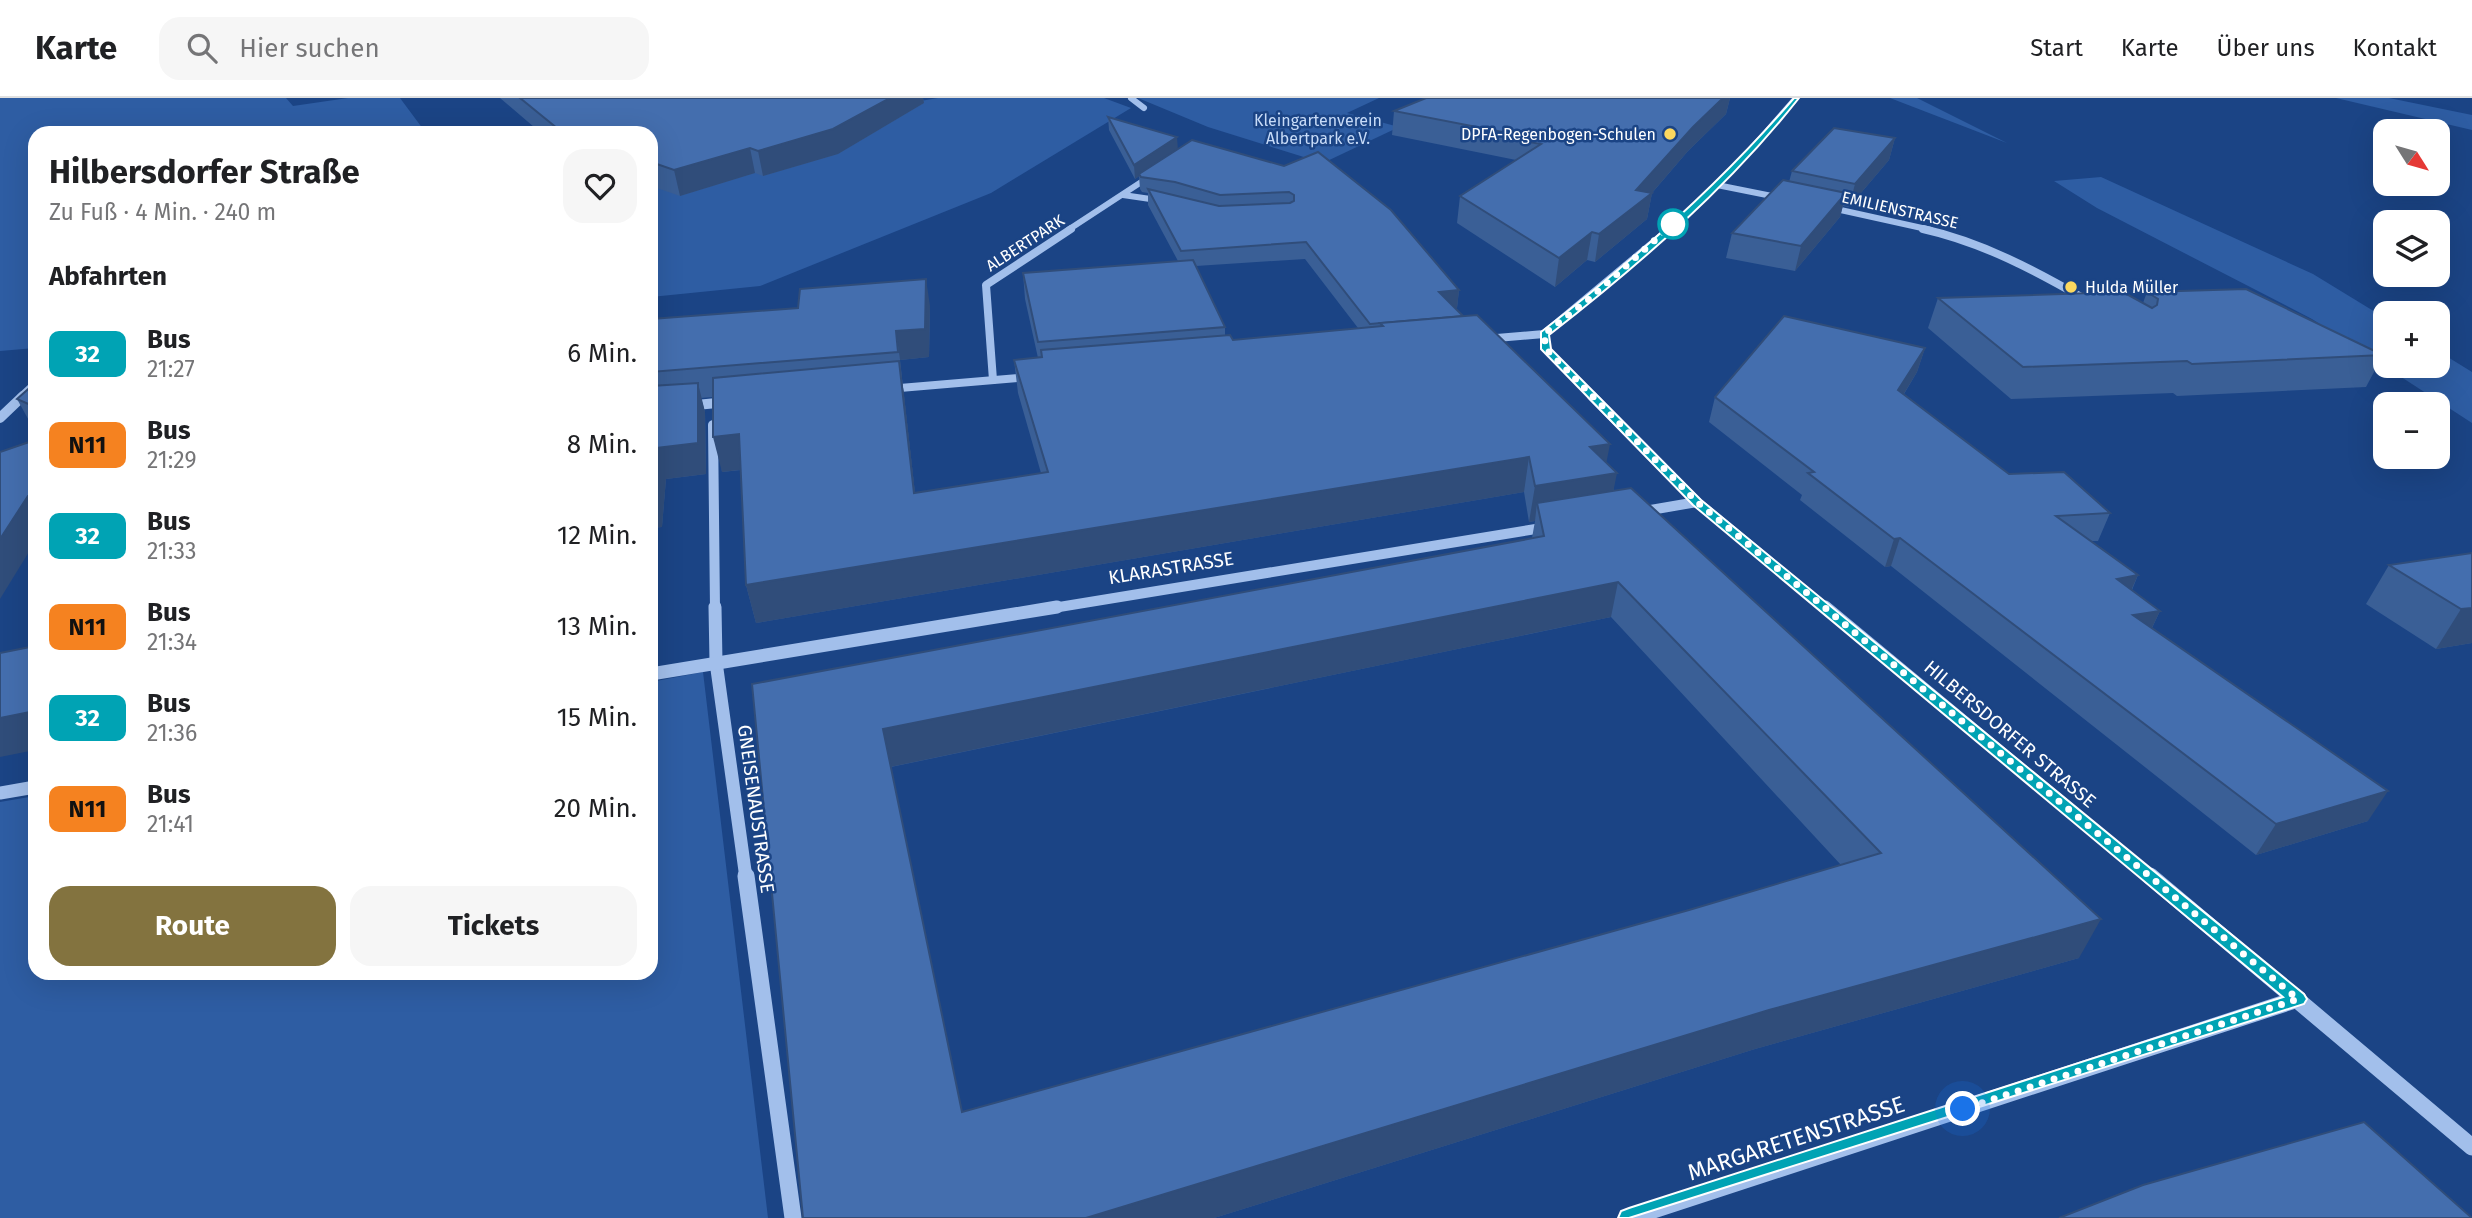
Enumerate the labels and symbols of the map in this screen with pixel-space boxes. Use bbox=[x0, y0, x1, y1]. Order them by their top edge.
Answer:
park label: Kleingartenverein Albertpark e.V. bbox=[1254, 111, 1382, 148]
north arrow bbox=[2373, 119, 2450, 196]
place label: DPFA-Regenbogen-Schulen bbox=[1461, 125, 1656, 144]
marker: DPFA-Regenbogen-Schulen bbox=[1662, 126, 1678, 142]
street label: EMILIENSTRASSE bbox=[1840, 187, 1960, 233]
unlabelled marker bbox=[1658, 209, 1688, 239]
street label: ALBERTPARK bbox=[982, 210, 1068, 275]
place label: Hulda Müller bbox=[2085, 278, 2179, 297]
marker: Hulda Müller bbox=[2063, 279, 2079, 295]
street label: KLARASTRASSE bbox=[1107, 547, 1235, 589]
street label: HILBERSDORFER STRASSE bbox=[1919, 655, 2101, 813]
street label: GNEISENAUSTRASSE bbox=[733, 723, 779, 895]
street label: MARGARETENSTRASSE bbox=[1684, 1090, 1908, 1186]
your location bbox=[1945, 1091, 1980, 1126]

